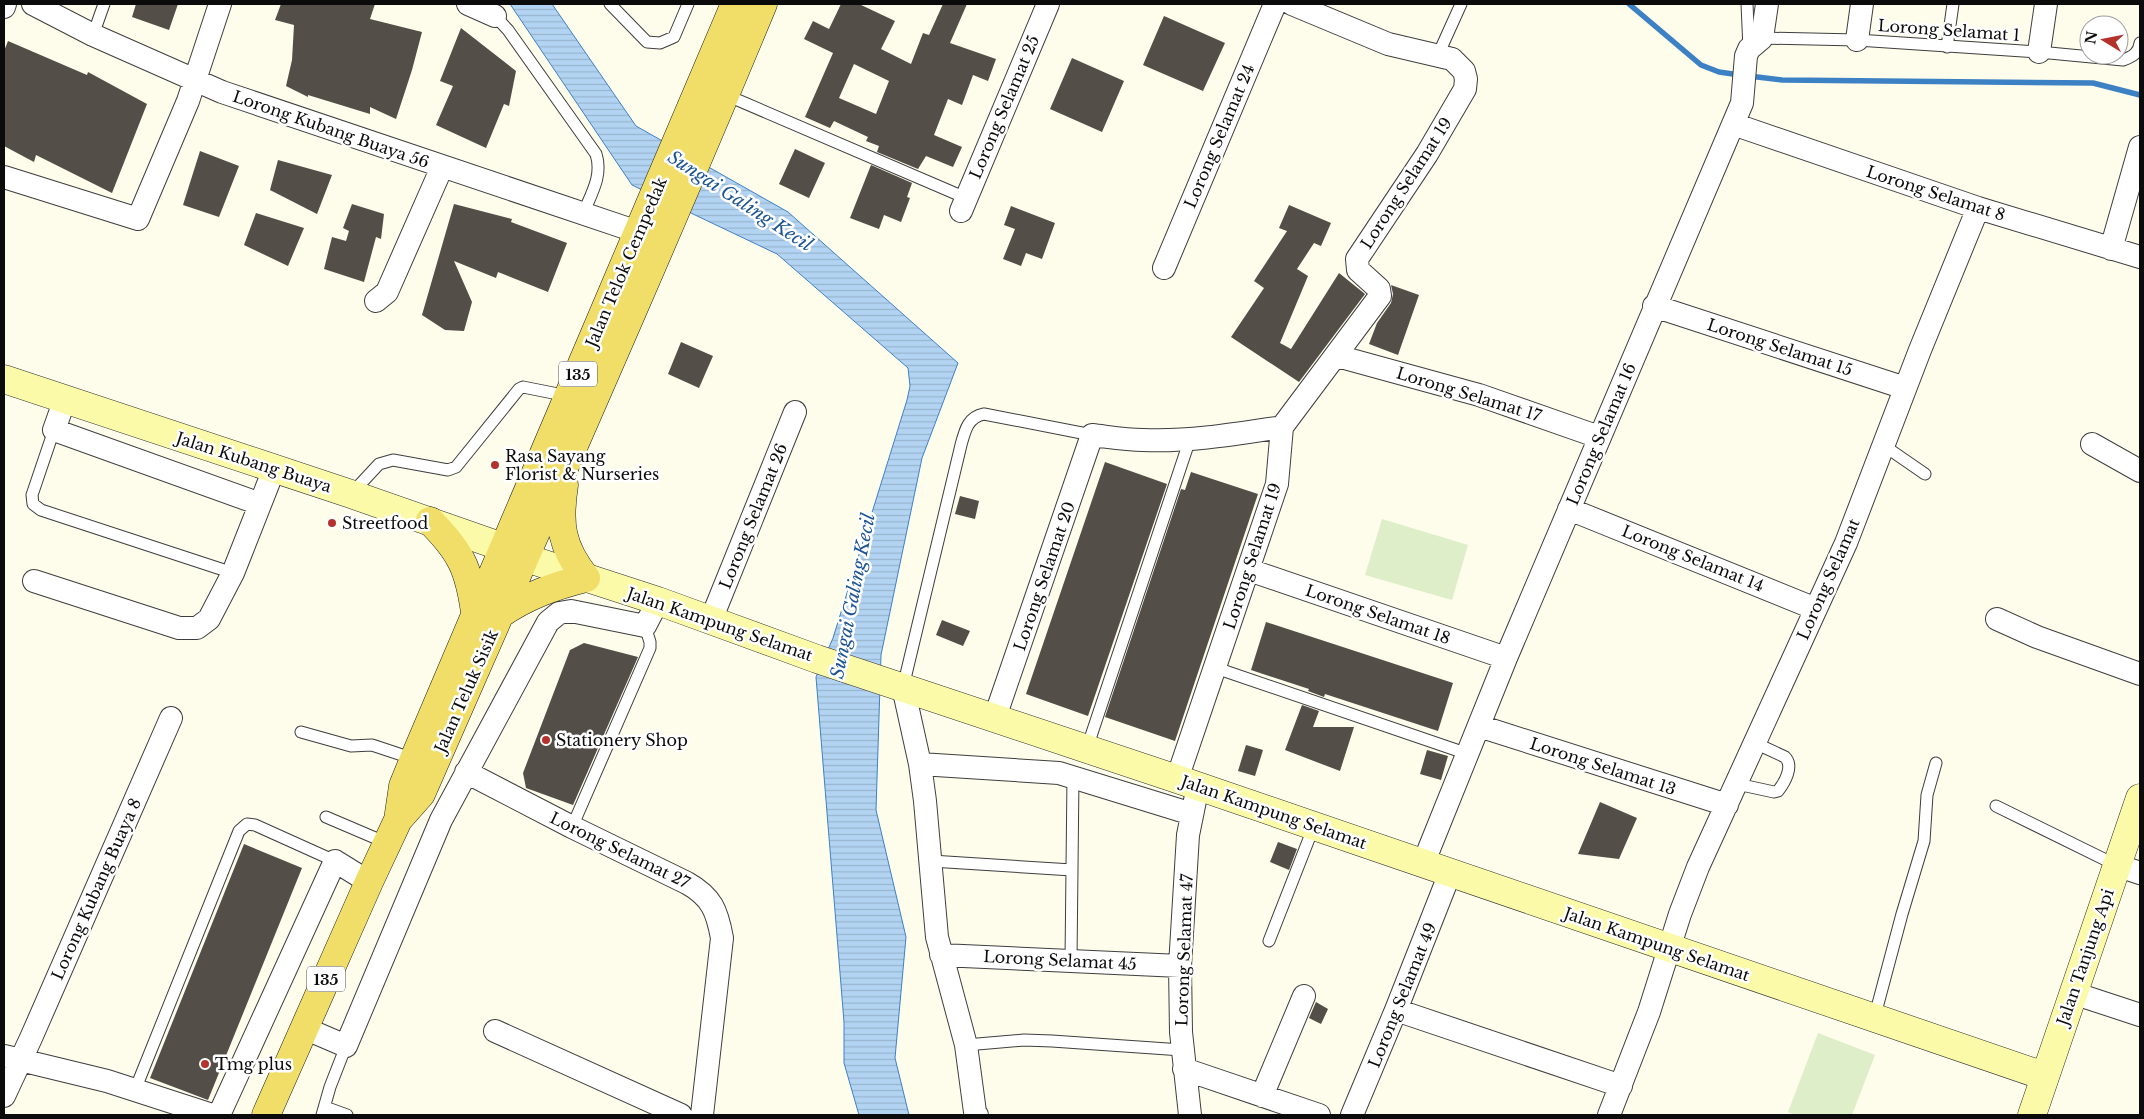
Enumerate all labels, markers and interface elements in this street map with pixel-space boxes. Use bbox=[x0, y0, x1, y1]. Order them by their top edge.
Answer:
street label: Lorong Selamat 1 bbox=[1877, 15, 2021, 45]
north arrow bbox=[2079, 15, 2129, 65]
text: N bbox=[2081, 30, 2101, 46]
street label: Lorong Selamat 25 bbox=[965, 32, 1043, 182]
street label: Lorong Selamat 24 bbox=[1180, 61, 1258, 211]
street label: Lorong Kubang Buaya 56 bbox=[230, 86, 432, 172]
street label: Lorong Selamat 19 bbox=[1356, 114, 1456, 252]
water label: Sungai Galing Kecil bbox=[663, 146, 817, 256]
street label: Lorong Selamat 8 bbox=[1864, 161, 2008, 225]
street label: Jalan Telok Cempedak bbox=[580, 174, 671, 352]
street label: Lorong Selamat 15 bbox=[1705, 314, 1855, 380]
street label: Lorong Selamat 16 bbox=[1562, 360, 1640, 508]
road number: 135 bbox=[559, 362, 597, 386]
street label: Lorong Selamat 17 bbox=[1394, 362, 1545, 426]
street label: Jalan Kubang Buaya bbox=[172, 427, 334, 497]
street label: Lorong Selamat 26 bbox=[715, 440, 791, 592]
place label: Rasa Sayang Florist & Nurseries bbox=[505, 446, 659, 484]
marker: Rasa Sayang Florist & Nurseries bbox=[489, 459, 501, 471]
street label: Lorong Selamat 19 bbox=[1219, 480, 1285, 632]
street label: Lorong Selamat 20 bbox=[1009, 499, 1079, 653]
water label: Sungai Galing Kecil bbox=[826, 511, 880, 681]
place label: Streetfood bbox=[342, 513, 428, 533]
street label: Lorong Selamat bbox=[1792, 515, 1864, 643]
marker: Streetfood bbox=[326, 517, 338, 529]
street label: Lorong Selamat 14 bbox=[1619, 520, 1767, 596]
street label: Lorong Selamat 18 bbox=[1303, 580, 1453, 648]
street label: Jalan Kampung Selamat bbox=[623, 582, 815, 665]
street label: Jalan Teluk Sisik bbox=[429, 626, 502, 757]
place label: Stationery Shop bbox=[556, 730, 688, 750]
street label: Lorong Selamat 13 bbox=[1528, 733, 1678, 799]
marker: Stationery Shop bbox=[540, 734, 552, 746]
street label: Jalan Kampung Selamat bbox=[1177, 770, 1369, 853]
street label: Lorong Kubang Buaya 8 bbox=[47, 795, 145, 983]
street label: Lorong Selamat 27 bbox=[547, 807, 694, 893]
street label: Lorong Selamat 47 bbox=[1171, 872, 1197, 1027]
street label: Jalan Tanjung Api bbox=[2052, 885, 2118, 1030]
street label: Jalan Kampung Selamat bbox=[1560, 902, 1752, 985]
street label: Lorong Selamat 49 bbox=[1364, 919, 1440, 1071]
street label: Lorong Selamat 45 bbox=[983, 946, 1137, 974]
road number: 135 bbox=[307, 966, 345, 992]
place label: Tmg plus bbox=[215, 1054, 292, 1074]
marker: Tmg plus bbox=[199, 1058, 211, 1070]

